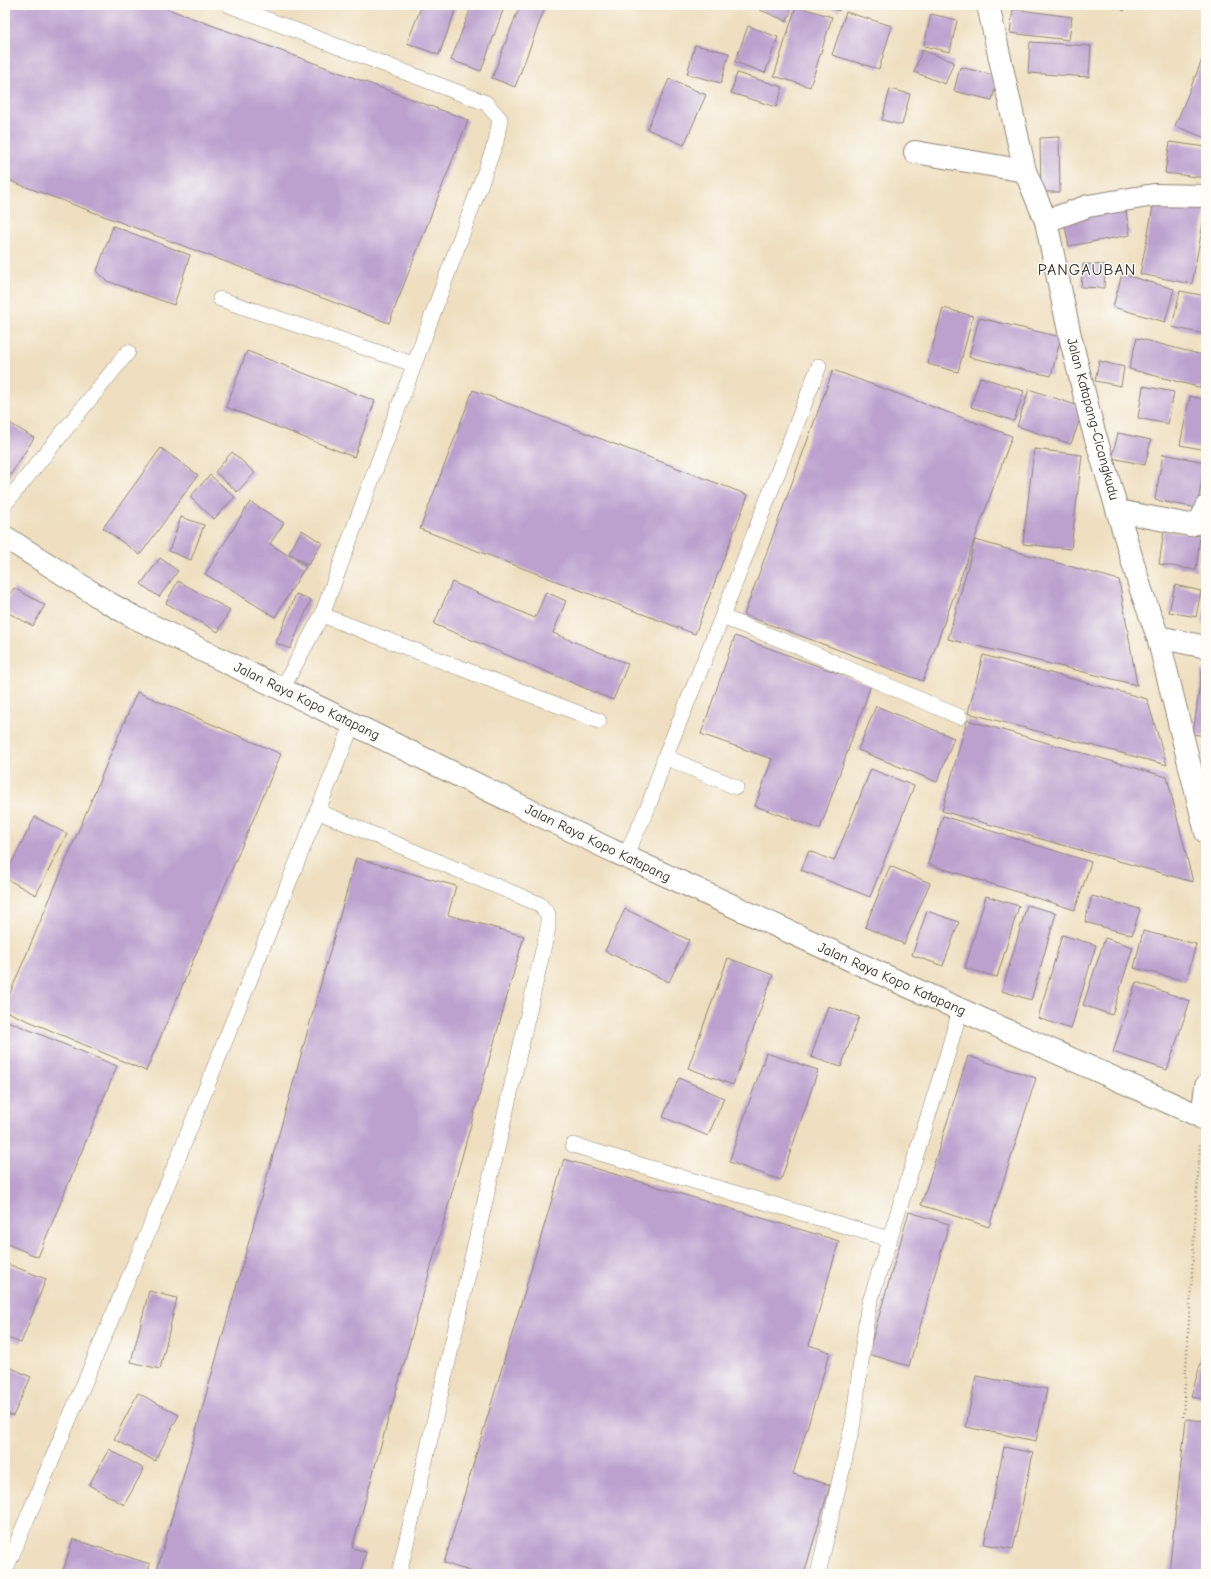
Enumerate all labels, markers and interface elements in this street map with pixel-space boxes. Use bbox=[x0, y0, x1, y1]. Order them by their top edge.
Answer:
district label: PANGAUBAN bbox=[1038, 261, 1136, 279]
street label: Jalan Katapang-Cicangkudu bbox=[1063, 336, 1123, 502]
street label: Jalan Raya Kopo Katapang bbox=[231, 658, 383, 744]
street label: Jalan Raya Kopo Katapang bbox=[522, 800, 674, 886]
street label: Jalan Raya Kopo Katapang bbox=[815, 939, 969, 1019]

